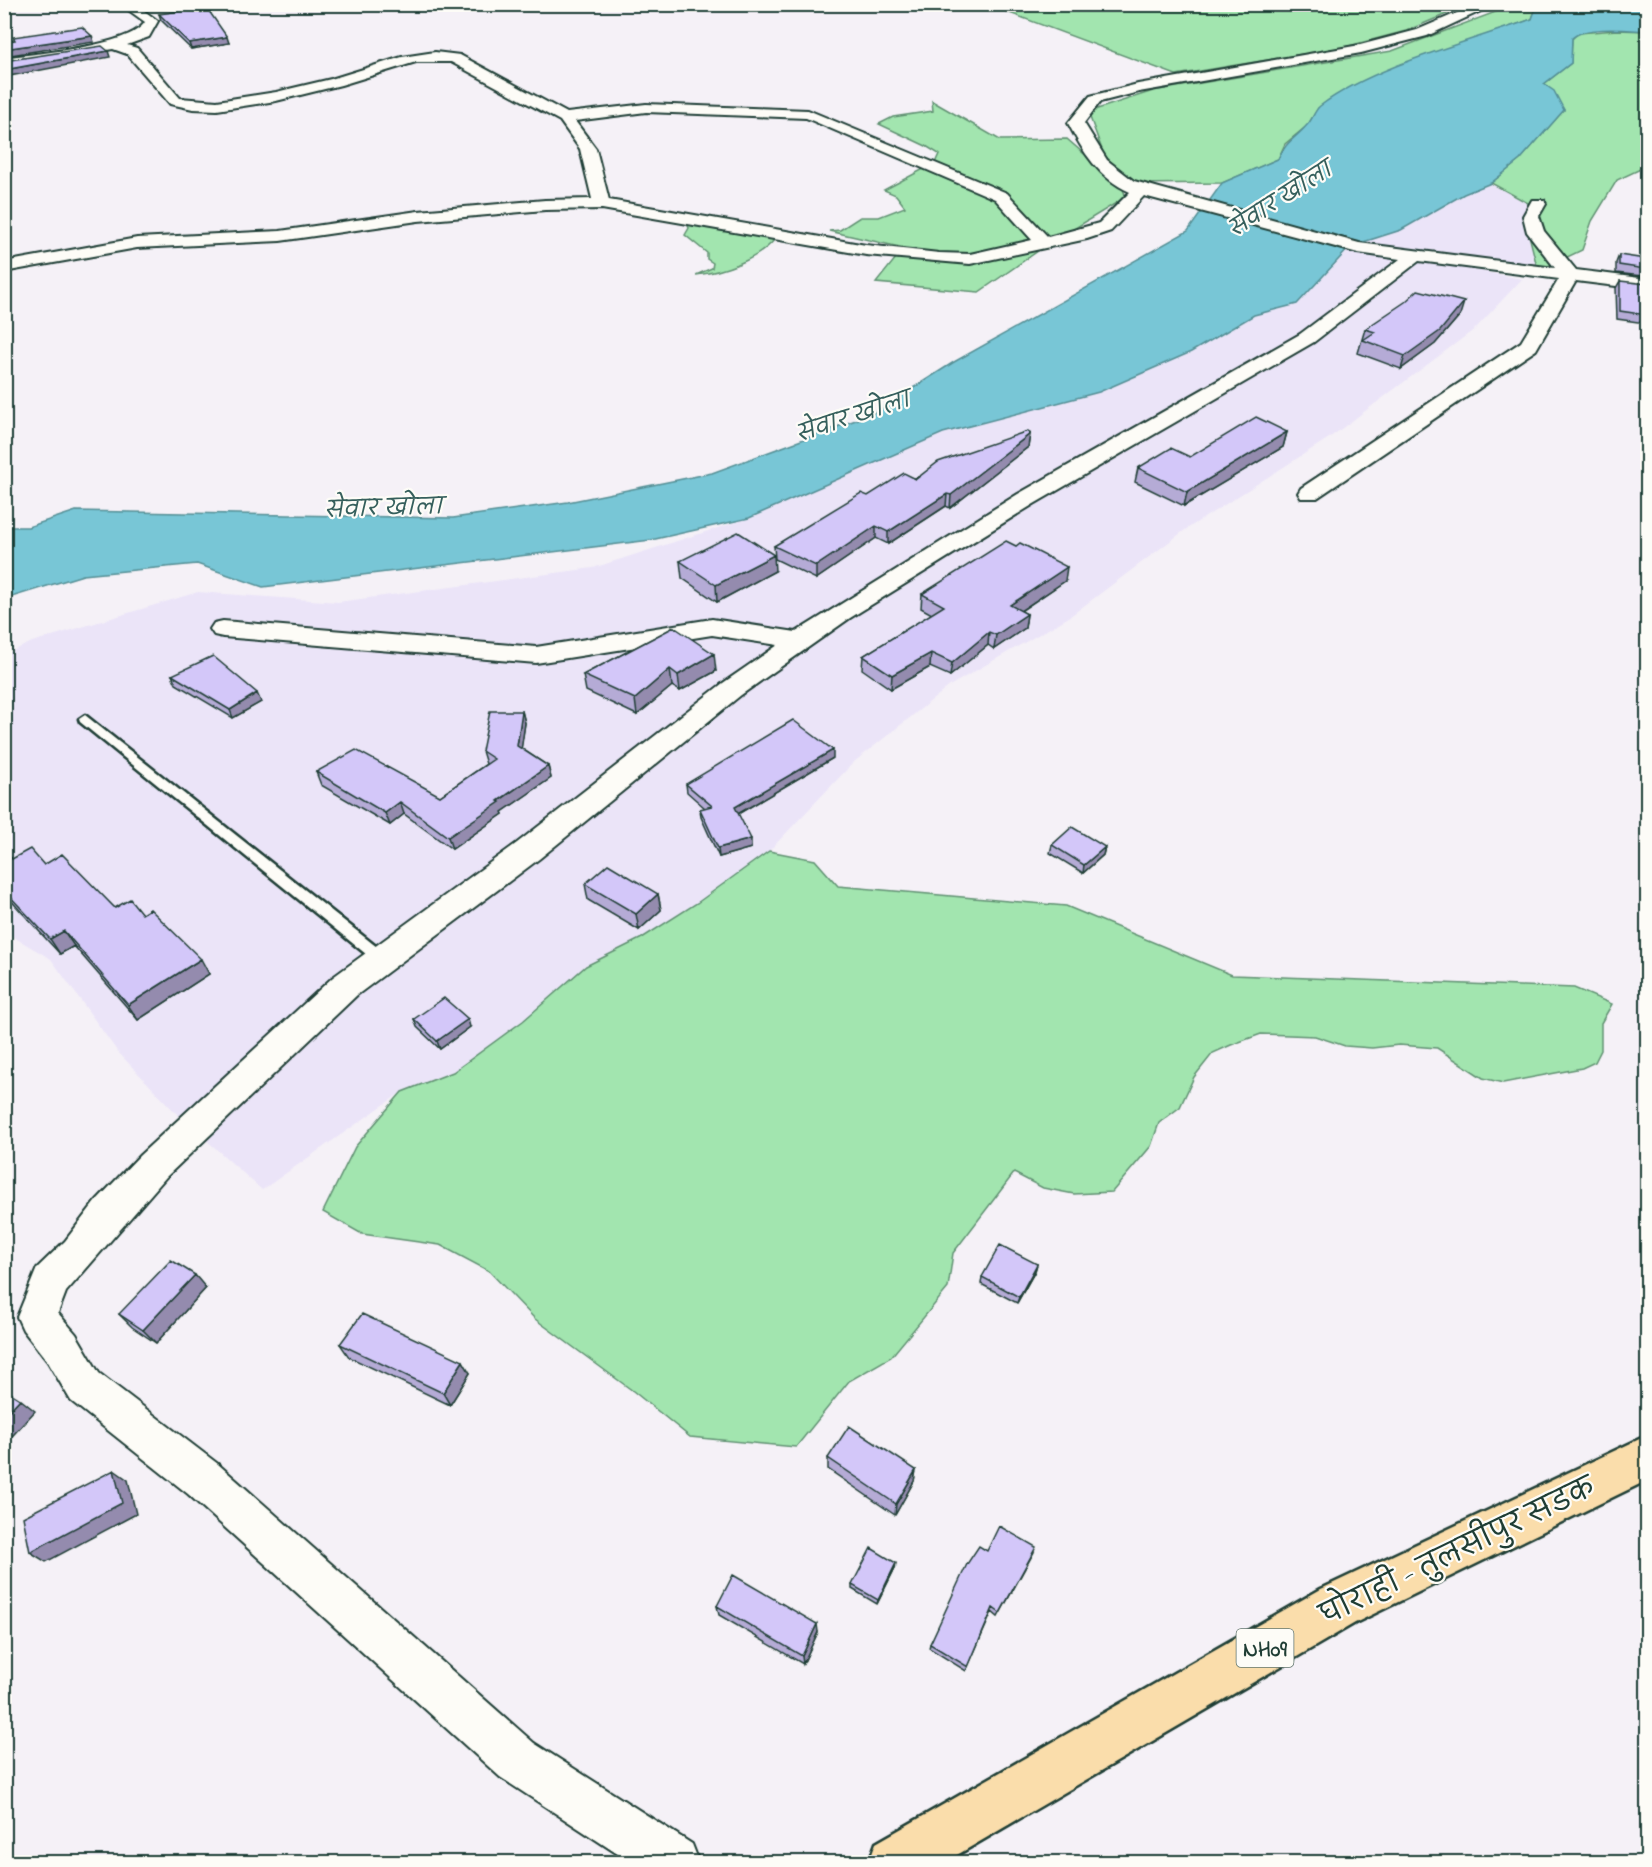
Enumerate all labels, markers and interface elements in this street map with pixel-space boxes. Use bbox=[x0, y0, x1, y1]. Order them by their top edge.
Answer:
water label: सेवार खोला bbox=[1220, 149, 1344, 247]
water label: सेवार खोला bbox=[790, 380, 919, 452]
water label: सेवार खोला bbox=[323, 488, 448, 528]
street label: घोराही - तुलसीपुर सडक bbox=[1310, 1463, 1604, 1638]
road number: NH09 bbox=[1236, 1629, 1294, 1667]

